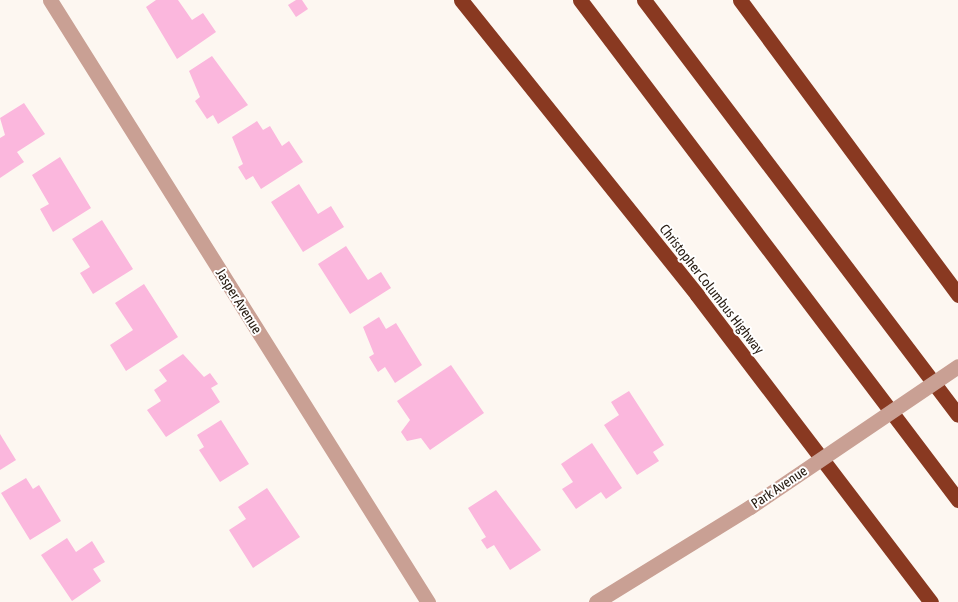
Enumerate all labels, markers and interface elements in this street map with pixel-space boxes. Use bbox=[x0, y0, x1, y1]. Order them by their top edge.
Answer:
street label: Christopher Columbus Highway bbox=[656, 221, 768, 357]
street label: Jasper Avenue bbox=[212, 265, 266, 337]
street label: Park Avenue bbox=[748, 462, 810, 512]

